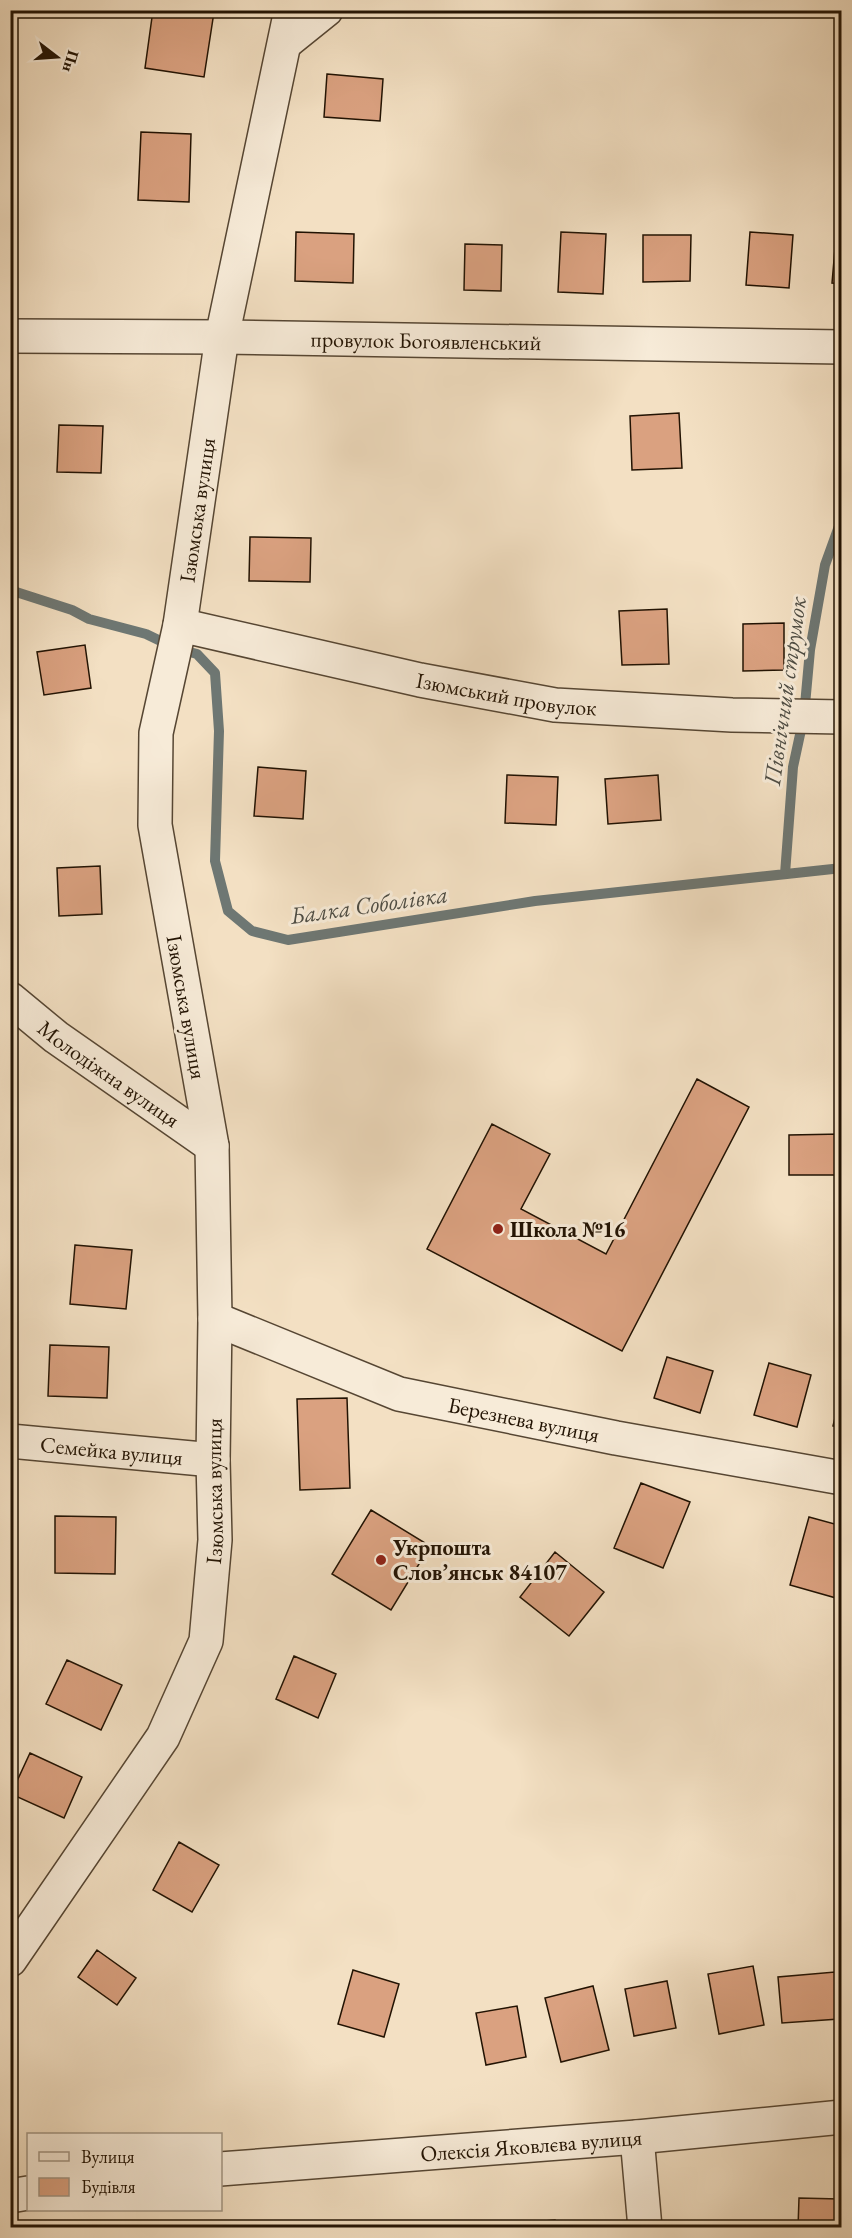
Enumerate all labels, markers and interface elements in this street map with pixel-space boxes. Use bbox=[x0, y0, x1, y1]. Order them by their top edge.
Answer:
north arrow bbox=[27, 27, 87, 87]
text: Пн bbox=[58, 48, 84, 75]
street label: провулок Богоявленський bbox=[310, 324, 542, 357]
street label: Ізюмська вулиця bbox=[172, 436, 222, 584]
water label: Північний струмок bbox=[756, 594, 813, 788]
street label: Ізюмський провулок bbox=[414, 666, 598, 722]
water label: Балка Соболівка bbox=[287, 878, 450, 931]
street label: Ізюмська вулиця bbox=[160, 933, 213, 1082]
street label: Молодіжна вулиця bbox=[31, 1014, 186, 1134]
place label: Школа №16 bbox=[510, 1215, 626, 1244]
marker: Школа №16 bbox=[491, 1222, 505, 1236]
street label: Березнева вулиця bbox=[445, 1390, 602, 1449]
street label: Ізюмська вулиця bbox=[199, 1418, 230, 1565]
street label: Семейка вулиця bbox=[39, 1430, 184, 1472]
place label: Укрпошта Слов’янськ 84107 bbox=[392, 1533, 567, 1587]
marker: Укрпошта Слов’янськ 84107 bbox=[374, 1553, 388, 1567]
street label: Олексія Яковлєва вулиця bbox=[419, 2123, 643, 2169]
legend bbox=[27, 2133, 222, 2211]
text: Вулиця bbox=[81, 2145, 134, 2168]
text: Будівля bbox=[81, 2175, 136, 2198]

